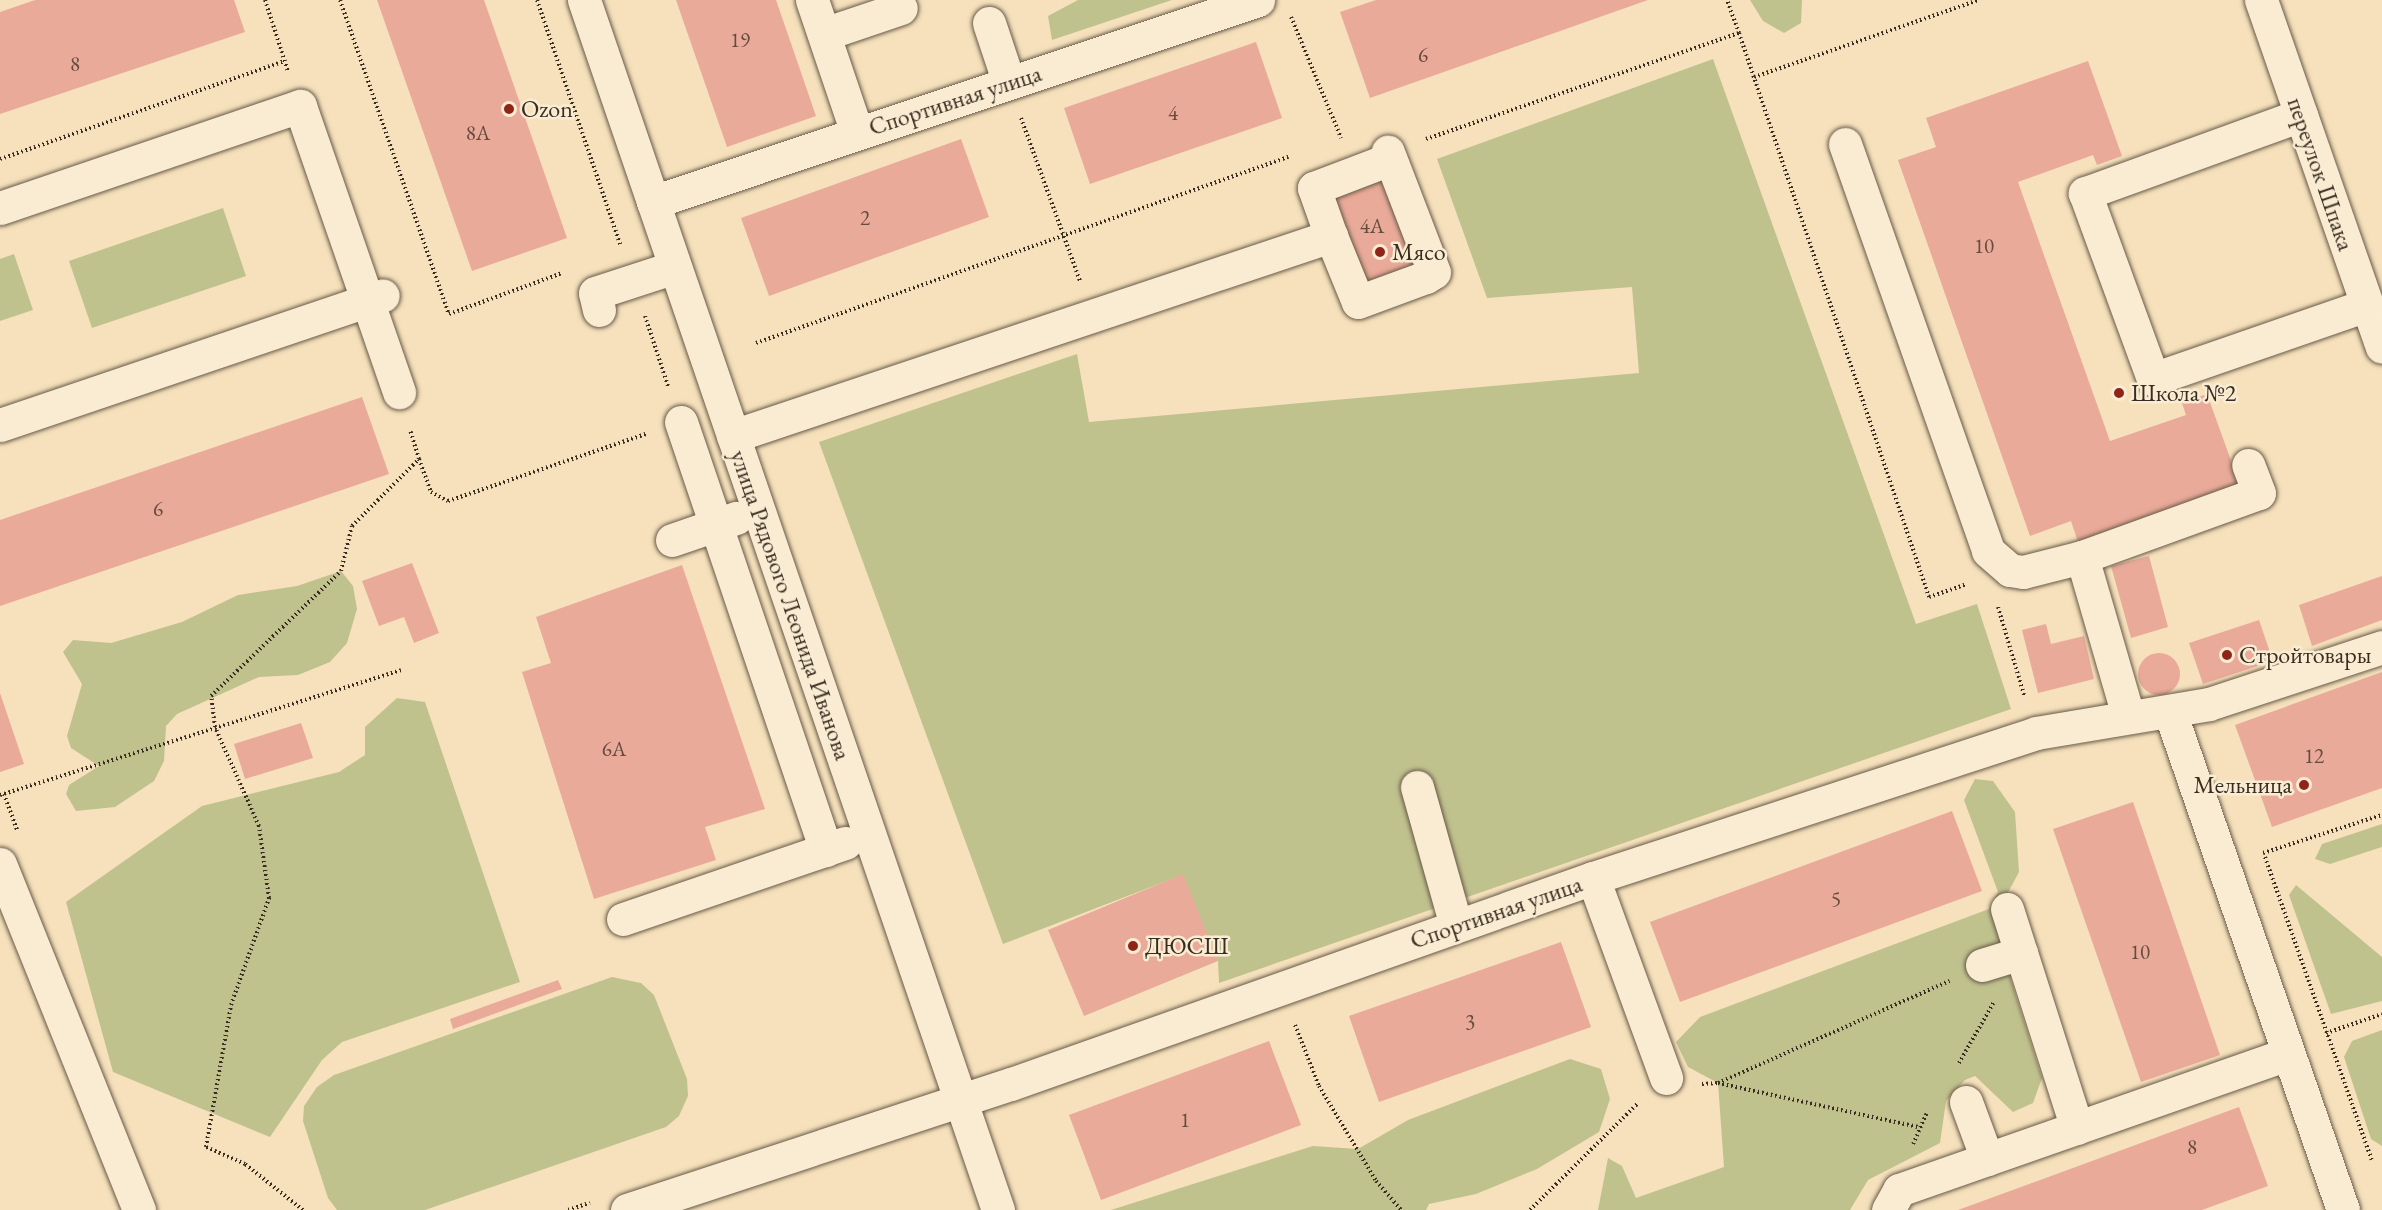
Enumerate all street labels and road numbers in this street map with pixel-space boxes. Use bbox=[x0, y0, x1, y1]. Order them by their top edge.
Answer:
street label: Спортивная улица bbox=[865, 59, 1045, 141]
street label: переулок Шпака bbox=[2281, 94, 2361, 254]
street label: улица Рядового Леонида Иванова bbox=[724, 446, 858, 764]
street label: Спортивная улица bbox=[1406, 869, 1586, 955]

